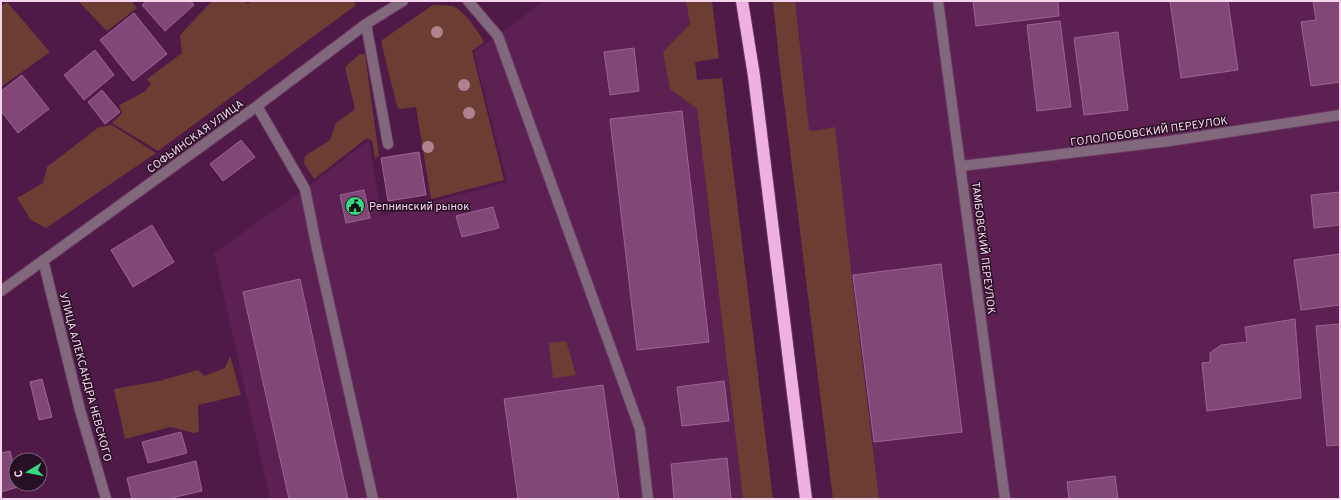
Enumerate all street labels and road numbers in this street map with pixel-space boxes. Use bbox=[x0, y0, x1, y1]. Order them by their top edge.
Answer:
street label: СОФЬИНСКАЯ УЛИЦА bbox=[144, 97, 247, 177]
street label: ГОЛОЛОБОВСКИЙ ПЕРЕУЛОК bbox=[1069, 113, 1229, 150]
street label: ТАМБОВСКИЙ ПЕРЕУЛОК bbox=[968, 181, 999, 315]
street label: УЛИЦА АЛЕКСАНДРА НЕВСКОГО bbox=[56, 291, 114, 463]

